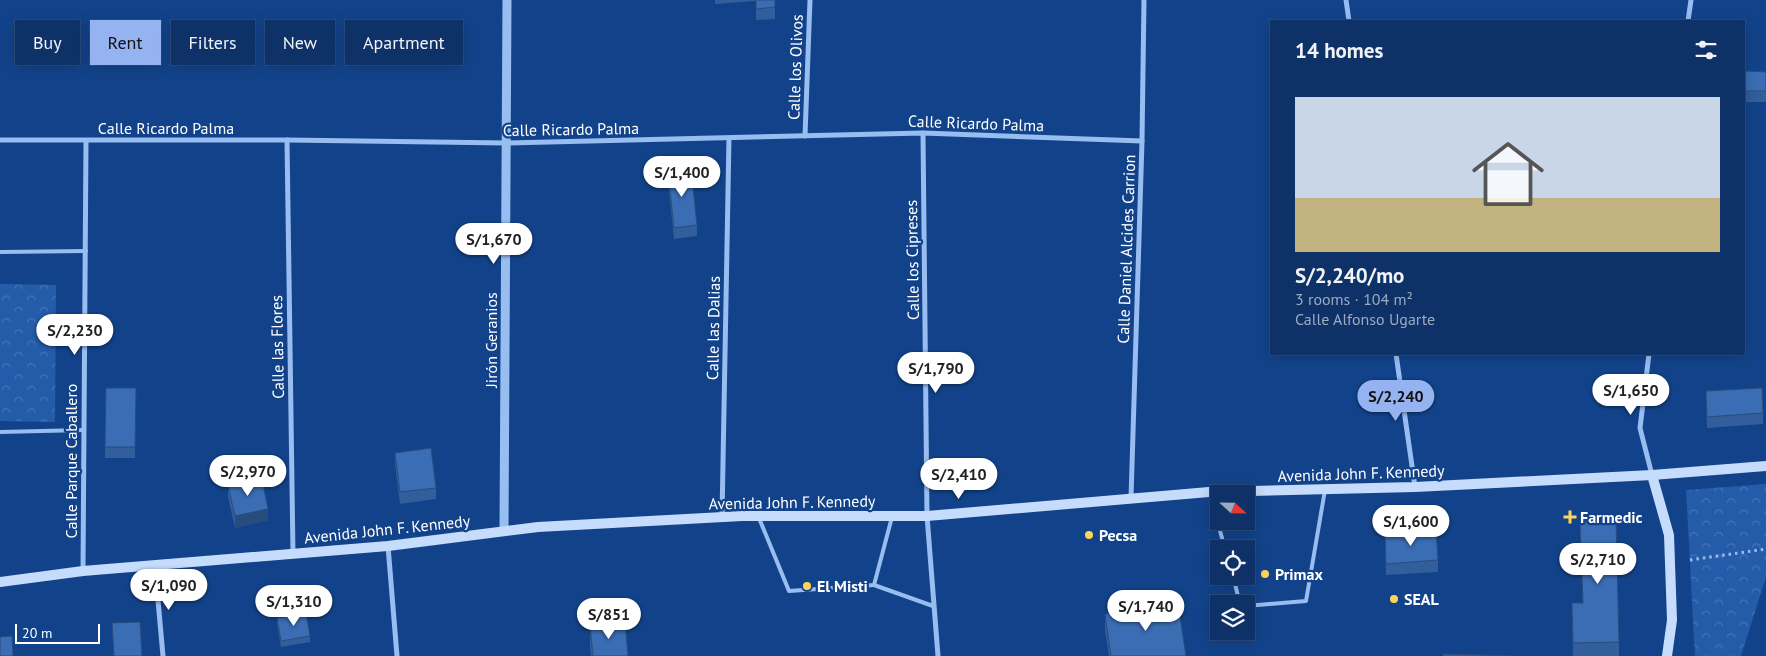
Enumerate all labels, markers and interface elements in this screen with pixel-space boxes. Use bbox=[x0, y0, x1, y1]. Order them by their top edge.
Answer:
street label: Calle los Olivos bbox=[783, 14, 807, 120]
chip: Buy bbox=[15, 20, 80, 65]
chip: Rent bbox=[90, 20, 161, 65]
chip: Filters bbox=[171, 20, 255, 65]
chip: New bbox=[265, 20, 335, 65]
chip: Apartment bbox=[345, 20, 463, 65]
icon: filters bbox=[1692, 36, 1720, 64]
text: 14 homes bbox=[1295, 37, 1383, 64]
street label: Calle Ricardo Palma bbox=[908, 111, 1044, 135]
street label: Calle Ricardo Palma bbox=[98, 118, 234, 138]
street label: Calle Ricardo Palma bbox=[503, 118, 639, 140]
icon: home bbox=[1463, 129, 1553, 219]
street label: Calle Daniel Alcides Carrion bbox=[1113, 154, 1139, 344]
pin: S/1,400 bbox=[636, 156, 728, 198]
text: S/1,400 bbox=[654, 162, 710, 182]
street label: Calle los Cipreses bbox=[901, 200, 923, 320]
pin: S/1,670 bbox=[448, 222, 540, 265]
text: S/1,670 bbox=[466, 229, 522, 249]
text: S/2,240/mo bbox=[1295, 262, 1404, 289]
street label: Calle las Dalias bbox=[702, 275, 724, 380]
text: 3 rooms · 104 m² bbox=[1295, 289, 1413, 309]
street label: Jirón Geranios bbox=[481, 292, 501, 389]
street label: Calle las Flores bbox=[266, 295, 288, 399]
text: Calle Alfonso Ugarte bbox=[1295, 309, 1435, 329]
pin: S/2,230 bbox=[29, 314, 121, 356]
text: S/2,230 bbox=[47, 320, 103, 340]
pin: S/1,790 bbox=[890, 352, 982, 394]
text: S/1,790 bbox=[908, 358, 964, 378]
pin: S/1,650 bbox=[1585, 374, 1677, 416]
pin: S/2,240 bbox=[1350, 380, 1442, 422]
text: S/1,650 bbox=[1603, 380, 1659, 400]
street label: Calle Parque Caballero bbox=[61, 384, 81, 538]
text: S/2,240 bbox=[1368, 386, 1424, 406]
pin: S/2,970 bbox=[202, 454, 294, 497]
pin: S/2,410 bbox=[913, 458, 1005, 500]
street label: Avenida John F. Kennedy bbox=[1277, 460, 1445, 486]
text: S/2,970 bbox=[220, 461, 276, 481]
text: S/2,410 bbox=[931, 464, 987, 484]
north arrow bbox=[1210, 485, 1255, 530]
map controls bbox=[1210, 485, 1255, 640]
street label: Avenida John F. Kennedy bbox=[708, 491, 876, 513]
pin: S/1,600 bbox=[1365, 504, 1457, 547]
place label: Farmedic bbox=[1580, 507, 1643, 527]
street label: Avenida John F. Kennedy bbox=[303, 510, 472, 548]
text: S/1,600 bbox=[1383, 511, 1439, 531]
marker: Farmedic bbox=[1564, 511, 1576, 523]
place label: Pecsa bbox=[1099, 525, 1137, 545]
marker: Pecsa bbox=[1083, 529, 1095, 541]
button: locate bbox=[1210, 540, 1255, 585]
pin: S/2,710 bbox=[1552, 542, 1644, 585]
text: S/2,710 bbox=[1570, 549, 1626, 569]
place label: Primax bbox=[1275, 564, 1323, 584]
pin: S/1,090 bbox=[123, 568, 215, 611]
marker: Primax bbox=[1259, 568, 1271, 580]
text: S/1,090 bbox=[141, 575, 197, 595]
place label: El Misti bbox=[817, 576, 868, 596]
marker: El Misti bbox=[801, 580, 813, 592]
pin: S/1,310 bbox=[248, 584, 340, 627]
place label: SEAL bbox=[1404, 589, 1440, 609]
pin: S/1,740 bbox=[1100, 590, 1192, 632]
text: S/1,310 bbox=[266, 591, 322, 611]
marker: SEAL bbox=[1388, 593, 1400, 605]
button: layers bbox=[1210, 595, 1255, 640]
text: S/1,740 bbox=[1118, 596, 1174, 616]
pin: S/851 bbox=[574, 598, 644, 640]
text: S/851 bbox=[588, 604, 630, 624]
scale bar bbox=[15, 621, 100, 644]
text: 20 m bbox=[22, 624, 52, 642]

